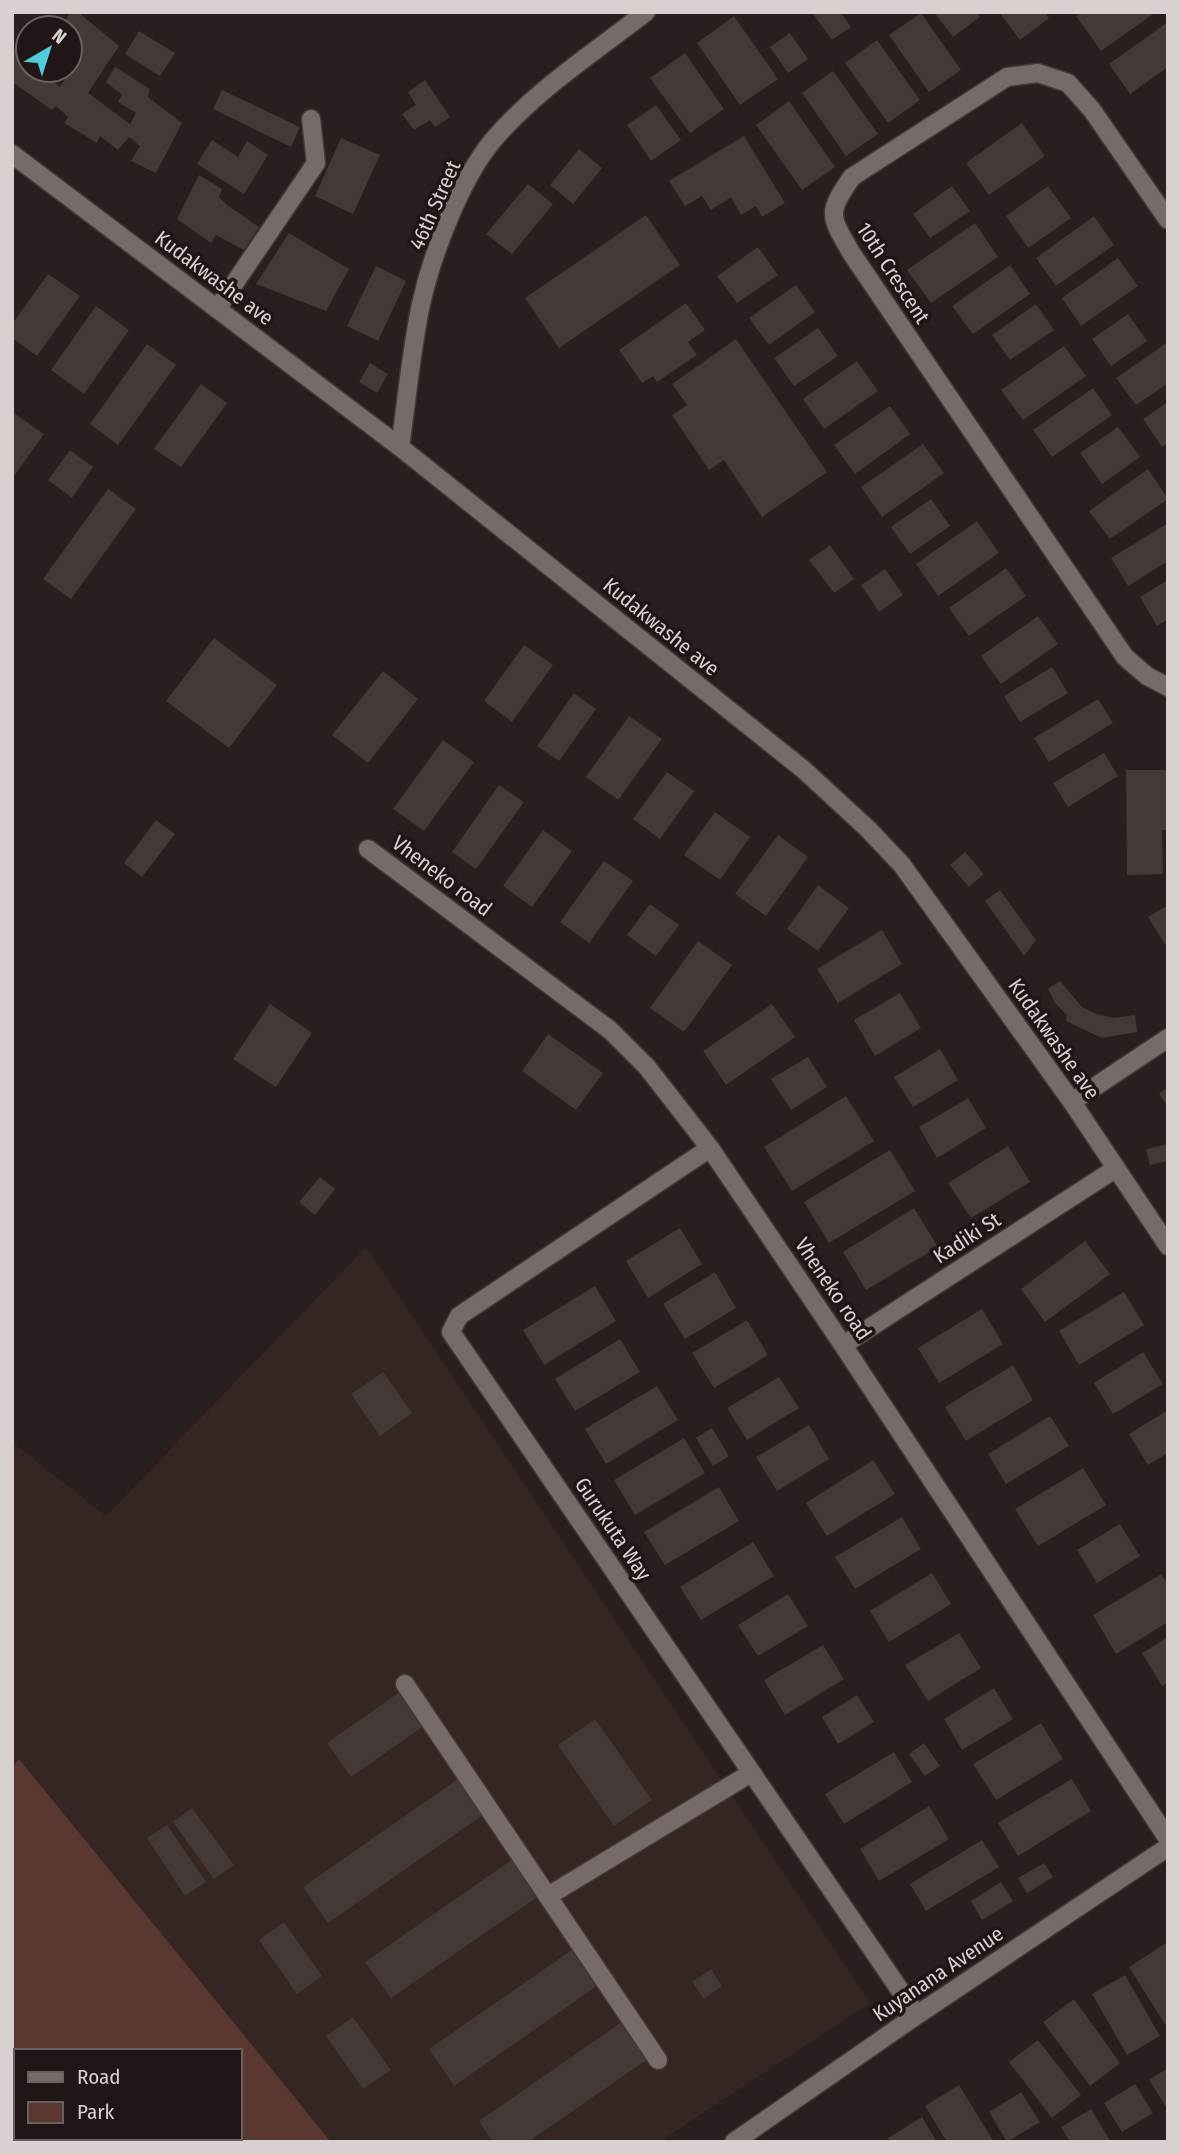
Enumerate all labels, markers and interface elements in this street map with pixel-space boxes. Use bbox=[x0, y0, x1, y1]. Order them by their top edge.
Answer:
north arrow bbox=[14, 14, 84, 84]
text: N bbox=[48, 24, 71, 49]
street label: 46th Street bbox=[404, 156, 466, 254]
street label: 10th Crescent bbox=[851, 218, 935, 329]
street label: Kudakwashe ave bbox=[150, 225, 278, 331]
street label: Kudakwashe ave bbox=[598, 572, 724, 682]
street label: Vheneko road bbox=[387, 830, 497, 922]
street label: Kudakwashe ave bbox=[1003, 973, 1105, 1105]
street label: Kadiki St bbox=[928, 1207, 1006, 1269]
street label: Vheneko road bbox=[789, 1233, 877, 1345]
street label: Gurukuta Way bbox=[569, 1473, 657, 1586]
street label: Kuyanana Avenue bbox=[868, 1921, 1008, 2027]
legend bbox=[14, 2049, 242, 2140]
text: Road bbox=[77, 2064, 121, 2090]
text: Park bbox=[77, 2099, 115, 2125]

